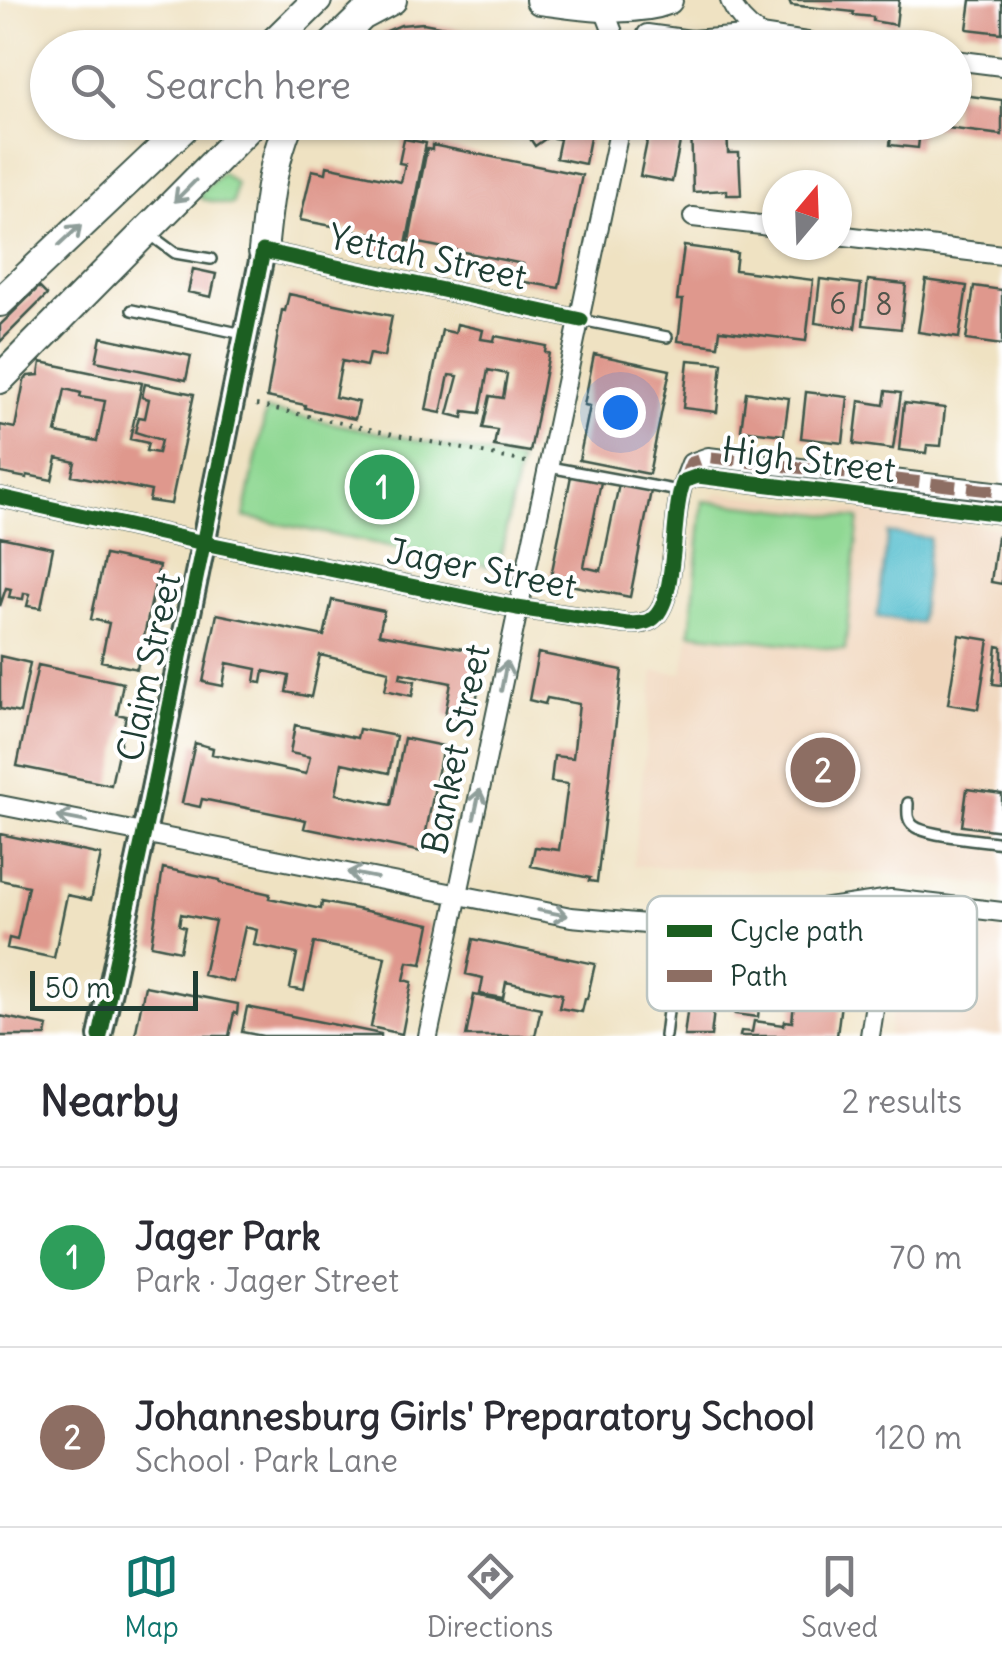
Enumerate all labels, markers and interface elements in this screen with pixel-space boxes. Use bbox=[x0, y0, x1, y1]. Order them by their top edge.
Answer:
search box bbox=[30, 30, 972, 140]
icon: search bbox=[65, 58, 120, 113]
text: Search here bbox=[145, 62, 351, 109]
north arrow bbox=[762, 170, 852, 260]
one-way arrow bbox=[173, 178, 197, 202]
street label: Yettah Street bbox=[325, 214, 531, 298]
one-way arrow bbox=[58, 223, 82, 247]
house number: 6 bbox=[829, 284, 847, 322]
house number: 8 bbox=[875, 285, 893, 323]
your location bbox=[595, 387, 646, 438]
street label: High Street bbox=[720, 427, 898, 491]
pin: 1 bbox=[350, 450, 414, 524]
street label: Jager Street bbox=[384, 528, 581, 608]
street label: Claim Street bbox=[107, 569, 189, 765]
street label: Banket Street bbox=[411, 640, 499, 858]
one-way arrow bbox=[495, 661, 514, 693]
pin: 2 bbox=[790, 732, 856, 808]
one-way arrow bbox=[469, 789, 487, 821]
one-way arrow bbox=[56, 809, 89, 828]
one-way arrow bbox=[347, 865, 379, 884]
legend bbox=[647, 896, 977, 1011]
one-way arrow bbox=[536, 904, 569, 923]
text: Cycle path bbox=[730, 913, 864, 949]
text: Path bbox=[730, 958, 788, 994]
scale bar bbox=[30, 966, 198, 1010]
text: 50 m bbox=[45, 970, 111, 1006]
text: Nearby bbox=[40, 1075, 179, 1127]
text: 2 results bbox=[842, 1081, 962, 1122]
text: Jager Park bbox=[135, 1213, 321, 1260]
text: 1 bbox=[66, 1237, 79, 1278]
text: 70 m bbox=[890, 1237, 962, 1278]
text: Park · Jager Street bbox=[135, 1260, 399, 1301]
text: Johannesburg Girls' Preparatory School bbox=[135, 1393, 815, 1440]
text: 2 bbox=[64, 1417, 81, 1458]
text: 120 m bbox=[875, 1417, 962, 1458]
text: School · Park Lane bbox=[135, 1440, 398, 1481]
tab: Map bbox=[124, 1549, 179, 1645]
tab: Directions bbox=[427, 1549, 553, 1645]
tab: Saved bbox=[801, 1549, 878, 1645]

